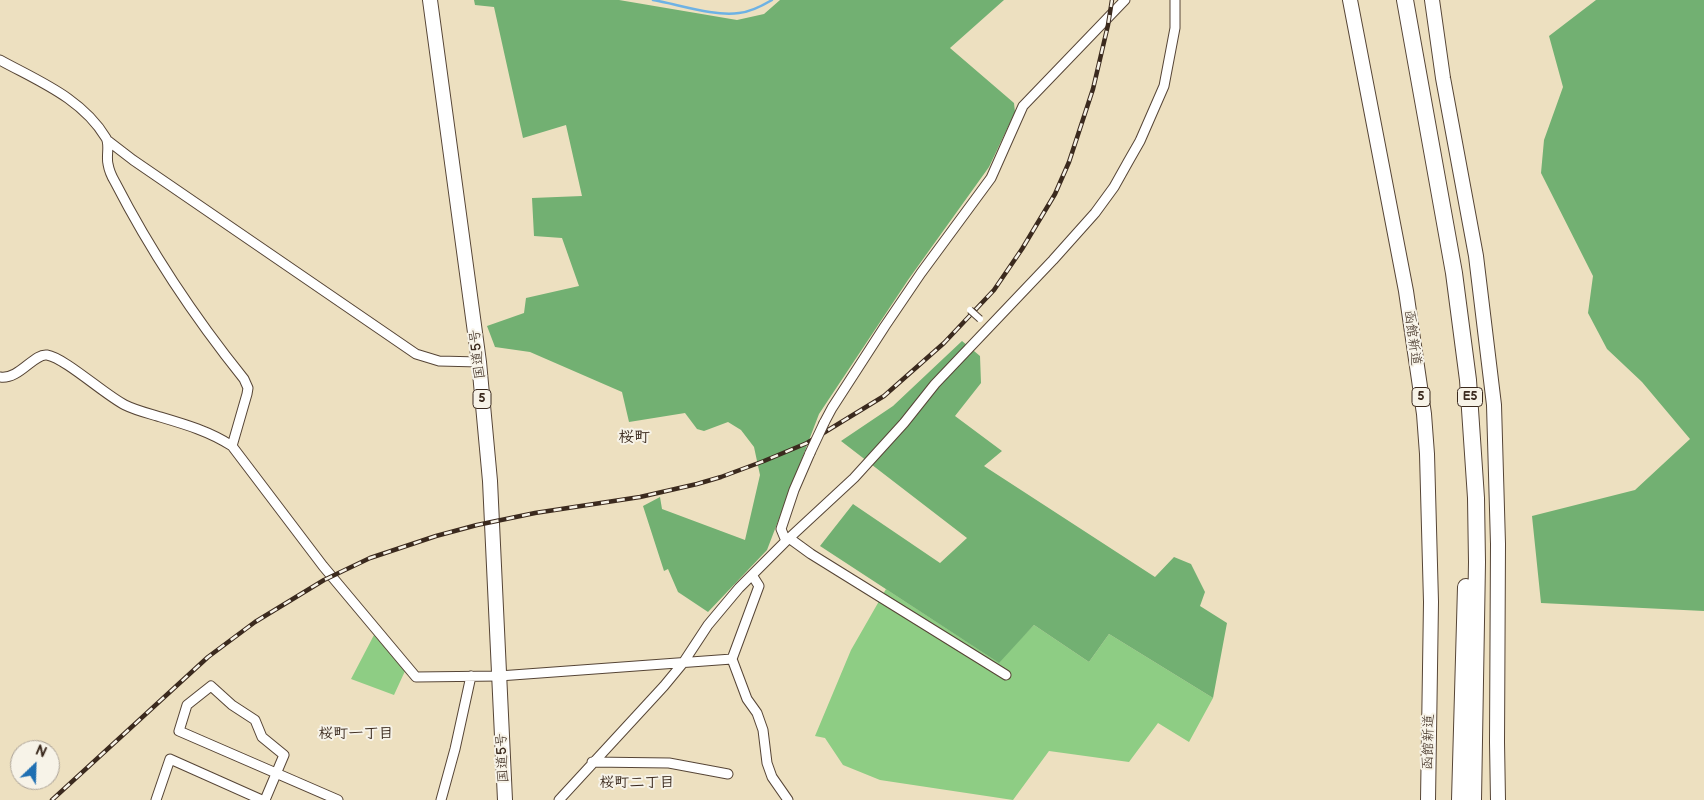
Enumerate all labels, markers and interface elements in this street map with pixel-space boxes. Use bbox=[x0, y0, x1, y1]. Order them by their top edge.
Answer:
street label: 函館新道 bbox=[1400, 309, 1424, 367]
street label: 国道5号 bbox=[467, 328, 489, 380]
road number: 5 bbox=[1412, 388, 1430, 407]
road number: E5 bbox=[1458, 388, 1482, 407]
road number: 5 bbox=[473, 389, 491, 408]
district label: 桜町 bbox=[618, 428, 650, 448]
street label: 函館新道 bbox=[1420, 714, 1438, 770]
district label: 桜町一丁目 bbox=[319, 725, 393, 743]
street label: 国道5号 bbox=[493, 733, 513, 783]
north arrow bbox=[10, 740, 60, 790]
text: N bbox=[33, 742, 49, 762]
district label: 桜町二丁目 bbox=[600, 774, 674, 792]

